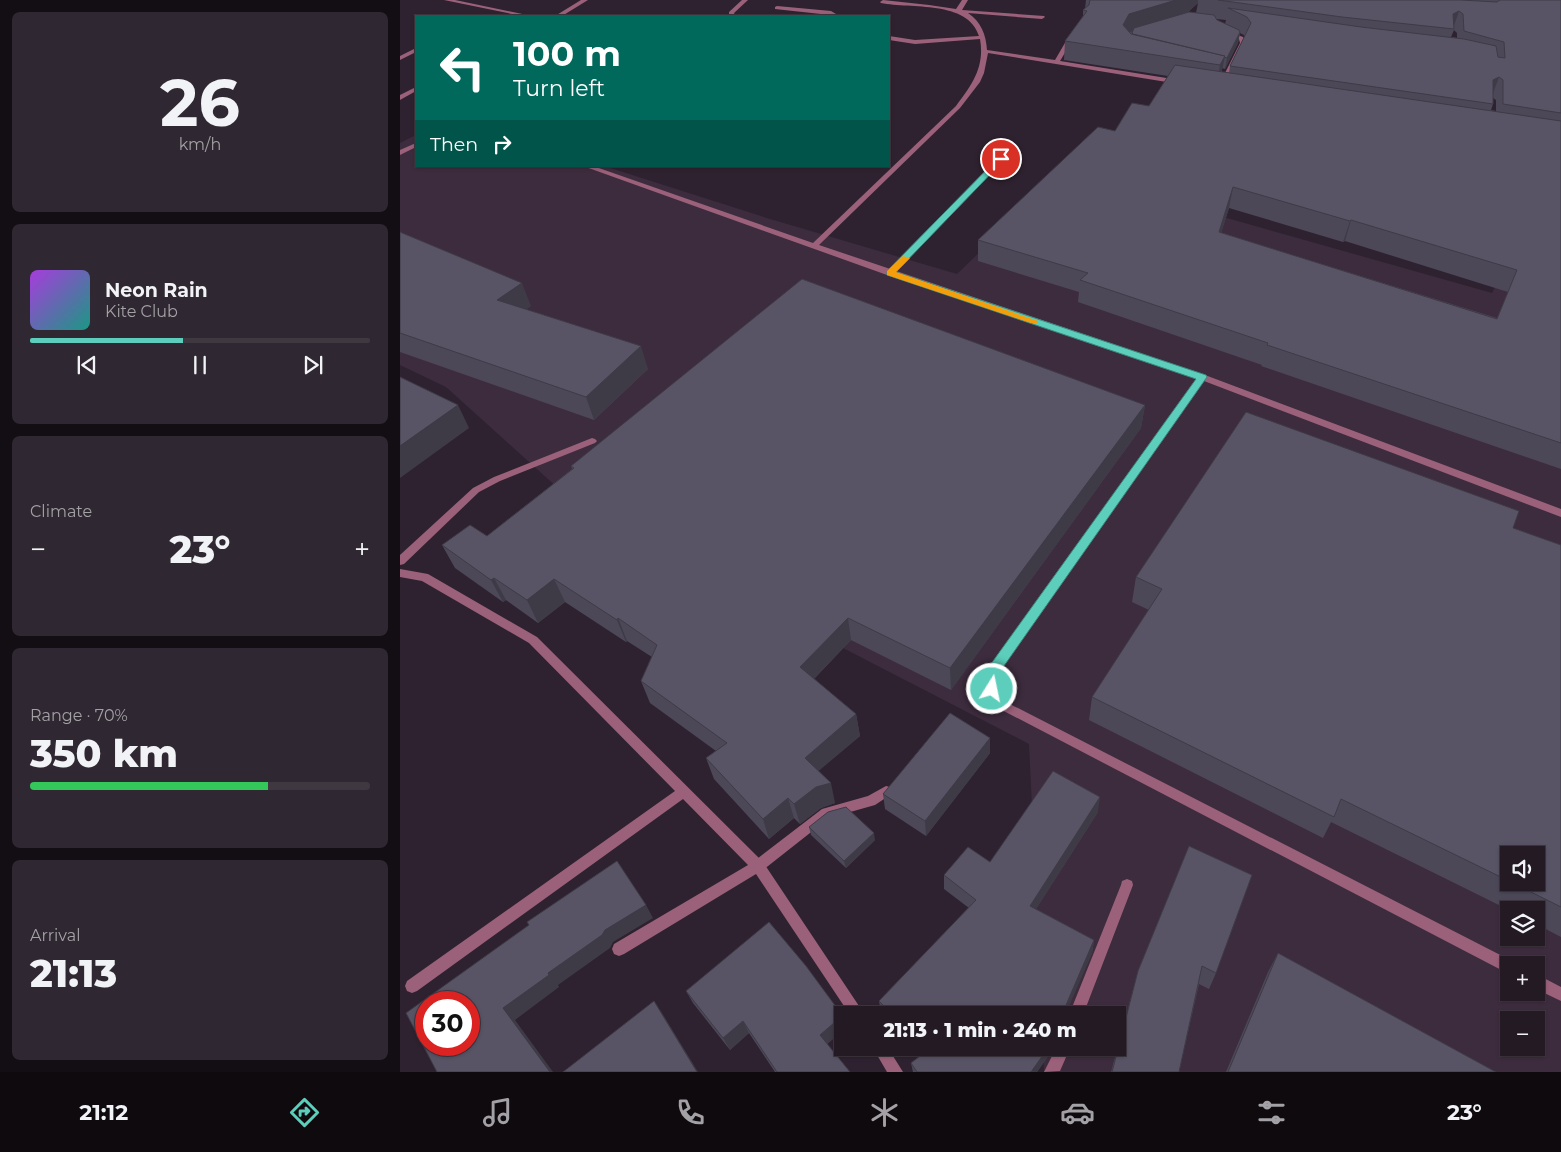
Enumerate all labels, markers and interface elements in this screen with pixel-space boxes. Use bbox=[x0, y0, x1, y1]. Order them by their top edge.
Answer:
text: 100 m bbox=[513, 32, 621, 75]
icon: left bbox=[430, 35, 495, 100]
text: 26 bbox=[160, 63, 240, 142]
text: Turn left bbox=[513, 75, 605, 102]
icon: right bbox=[488, 130, 516, 158]
text: Then bbox=[430, 133, 478, 156]
text: km/h bbox=[179, 135, 221, 154]
pin bbox=[980, 138, 1022, 180]
icon: arrive bbox=[987, 145, 1015, 173]
text: Neon Rain bbox=[105, 279, 208, 302]
text: Kite Club bbox=[105, 302, 178, 321]
icon: previous bbox=[73, 351, 101, 379]
icon: pause bbox=[186, 351, 214, 379]
icon: next bbox=[299, 351, 327, 379]
text: Climate bbox=[30, 502, 92, 521]
text: 23° bbox=[170, 526, 230, 573]
text: − bbox=[30, 532, 46, 566]
text: + bbox=[354, 532, 370, 566]
position arrow bbox=[965, 662, 1017, 714]
text: Range · 70% bbox=[30, 706, 128, 725]
text: 350 km bbox=[30, 730, 178, 777]
map controls bbox=[1500, 846, 1545, 1056]
button: sound bbox=[1500, 846, 1545, 891]
button: layers bbox=[1500, 901, 1545, 946]
text: Arrival bbox=[30, 926, 80, 945]
text: 21:13 bbox=[30, 950, 117, 997]
button: + bbox=[1500, 956, 1545, 1001]
speed limit sign: 30 bbox=[415, 991, 480, 1056]
button: − bbox=[1500, 1011, 1545, 1056]
text: 21:13 · 1 min · 240 m bbox=[883, 1019, 1077, 1042]
icon: directions bbox=[287, 1095, 322, 1130]
icon: music bbox=[480, 1095, 515, 1130]
icon: phone bbox=[673, 1095, 708, 1130]
icon: climate bbox=[867, 1095, 902, 1130]
icon: car bbox=[1060, 1095, 1095, 1130]
icon: filters bbox=[1254, 1095, 1289, 1130]
text: 21:12 bbox=[79, 1099, 128, 1126]
text: 23° bbox=[1447, 1099, 1482, 1126]

